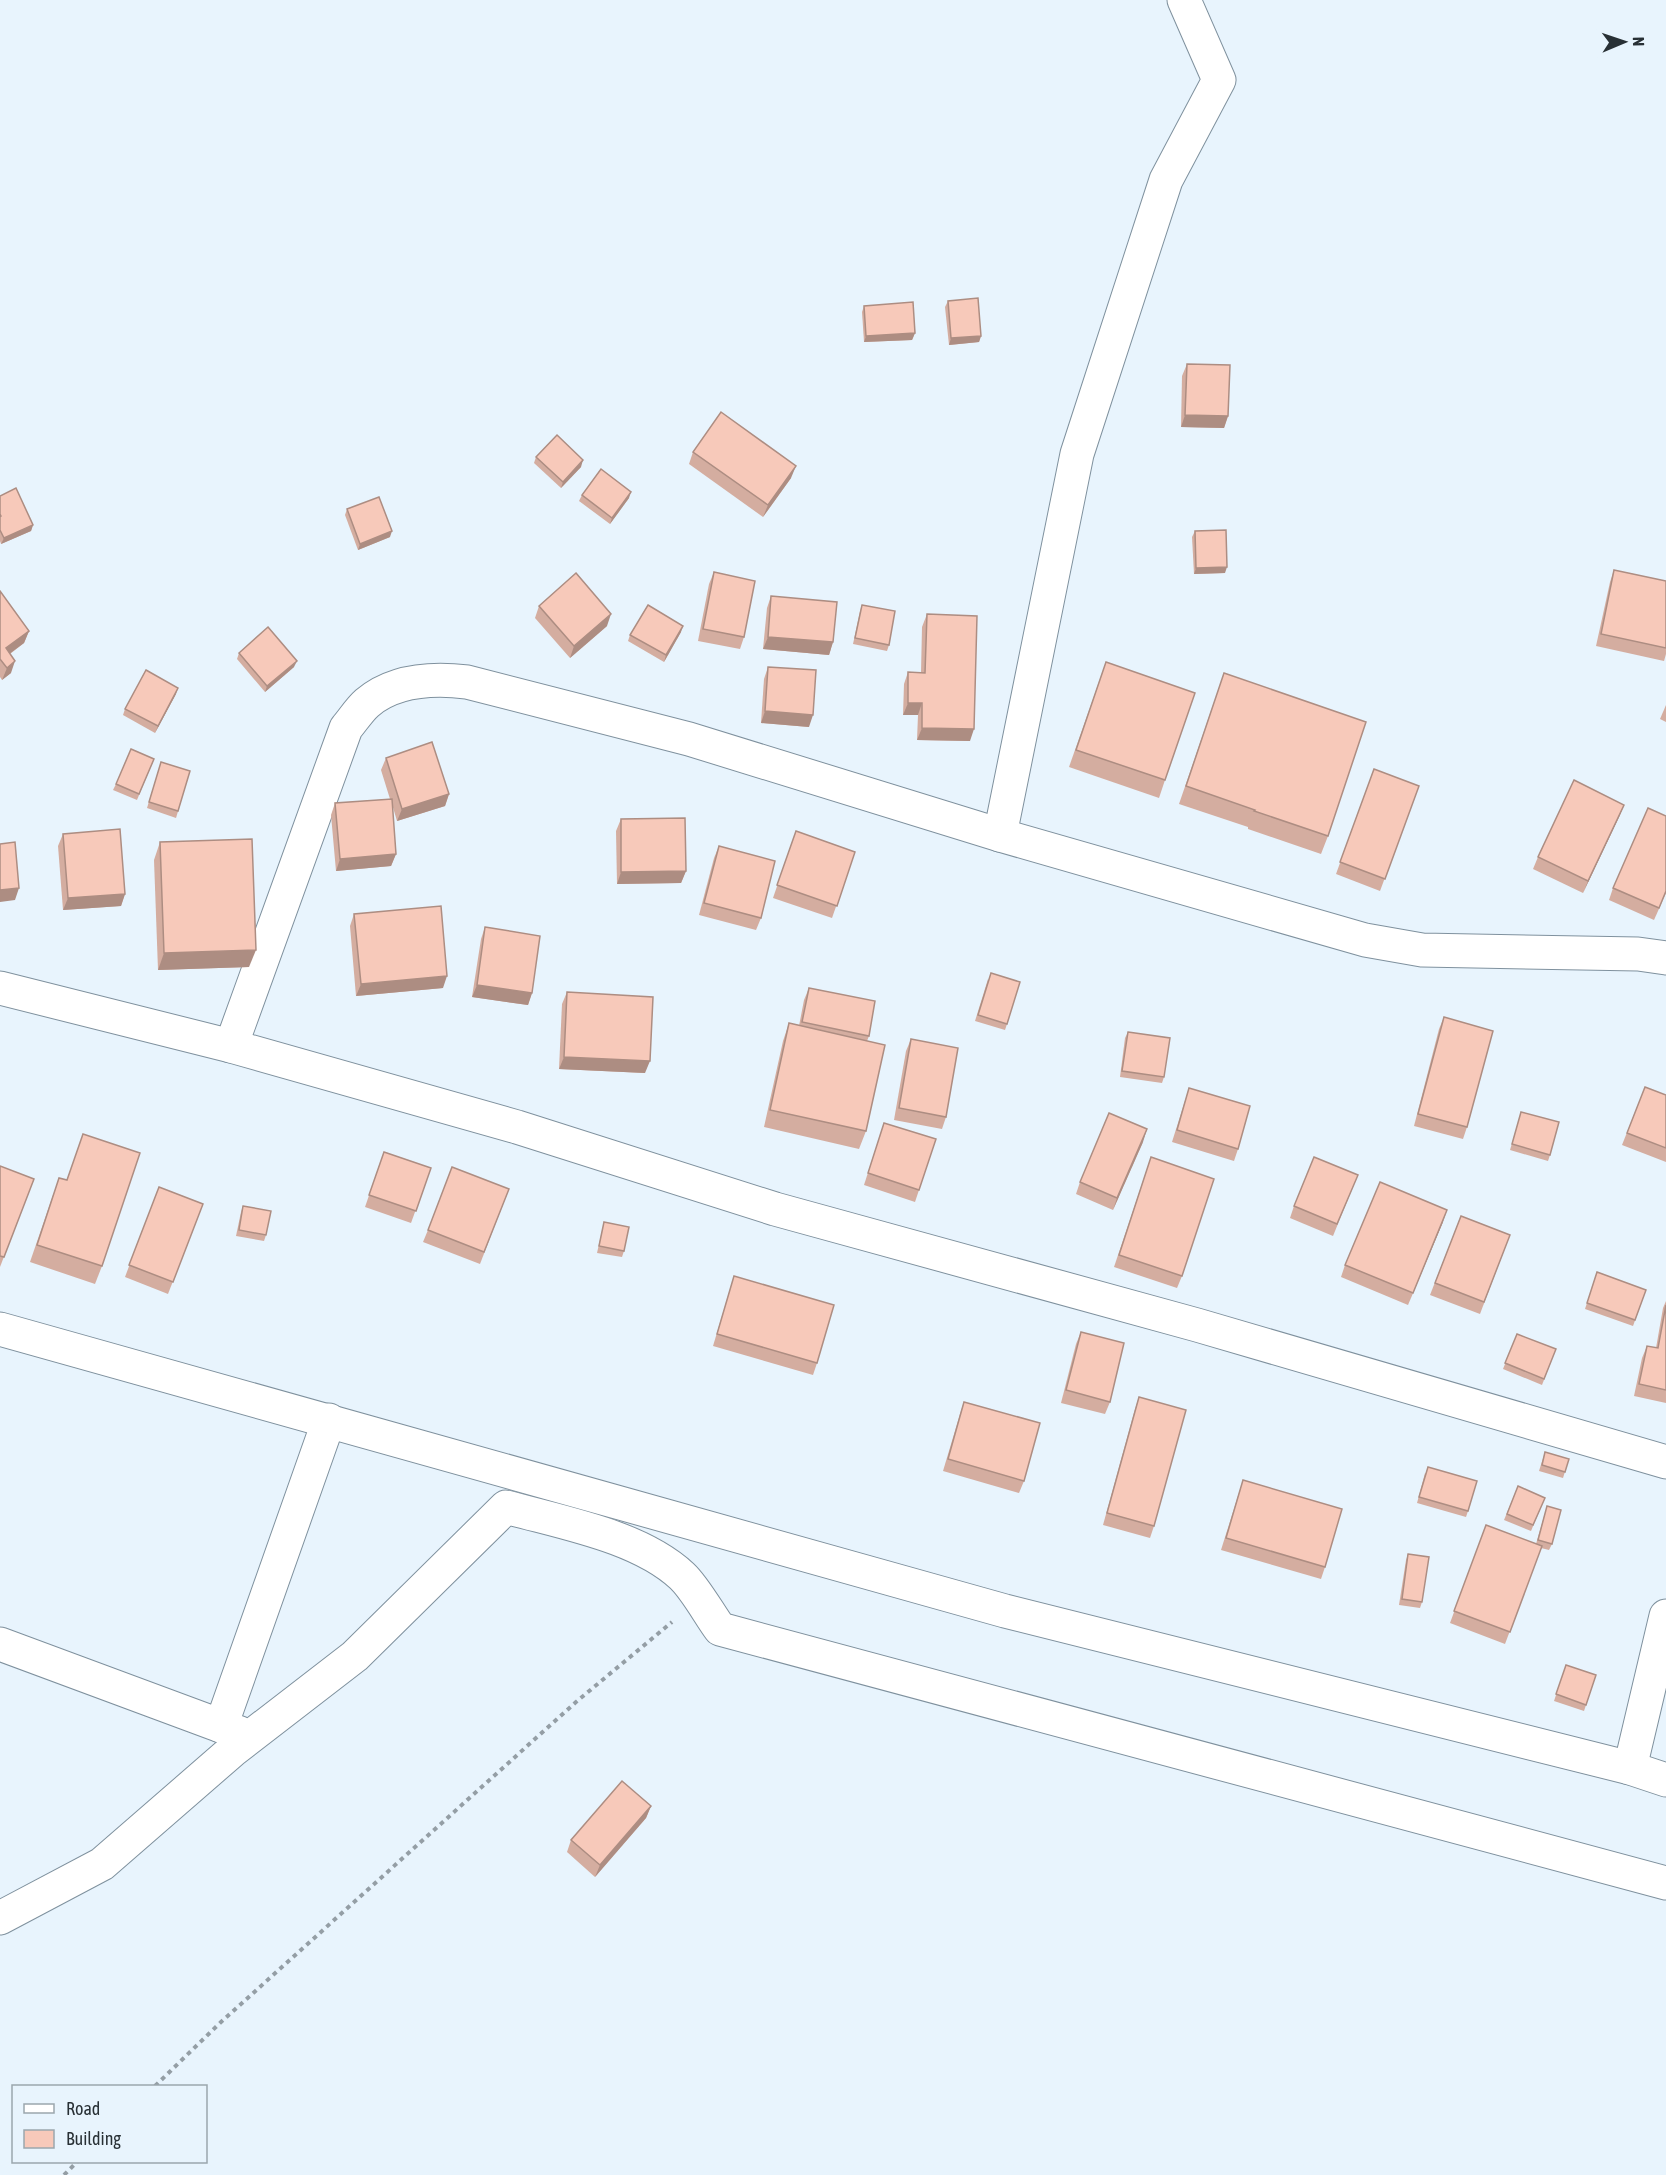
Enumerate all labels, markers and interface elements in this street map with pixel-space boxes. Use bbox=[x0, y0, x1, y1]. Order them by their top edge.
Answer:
north arrow bbox=[1594, 12, 1654, 72]
text: N bbox=[1630, 36, 1648, 47]
legend bbox=[12, 2085, 207, 2163]
text: Road bbox=[66, 2098, 100, 2119]
text: Building bbox=[66, 2128, 121, 2149]

